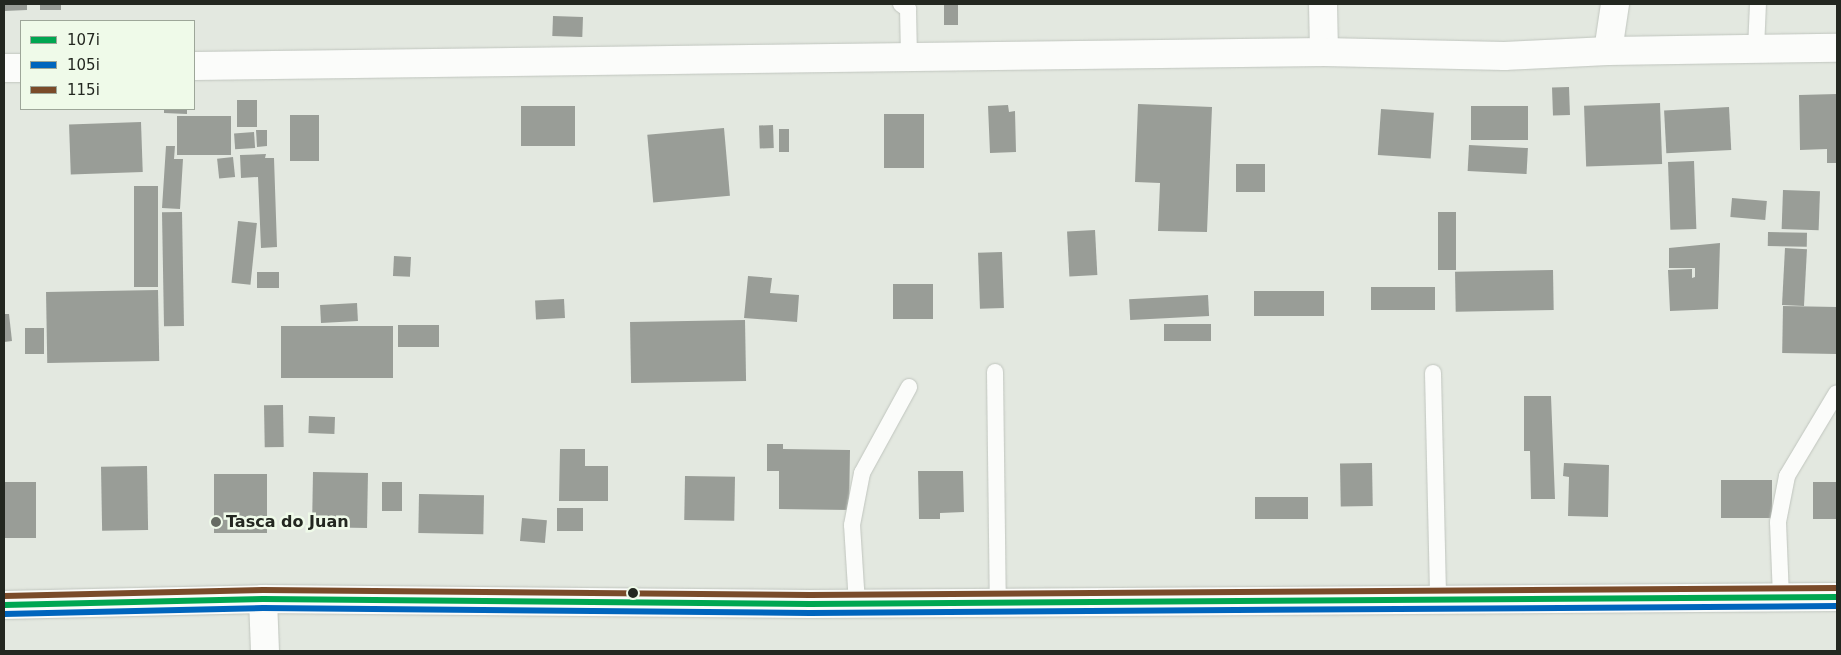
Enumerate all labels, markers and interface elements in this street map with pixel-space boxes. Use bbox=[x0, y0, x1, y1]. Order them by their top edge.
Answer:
legend bbox=[20, 20, 195, 110]
text: 107i bbox=[67, 31, 100, 49]
text: 105i bbox=[67, 56, 100, 74]
text: 115i bbox=[67, 81, 100, 99]
place label: Tasca do Juan bbox=[226, 512, 349, 532]
marker: Tasca do Juan bbox=[210, 516, 222, 528]
unlabelled marker bbox=[628, 588, 638, 598]

